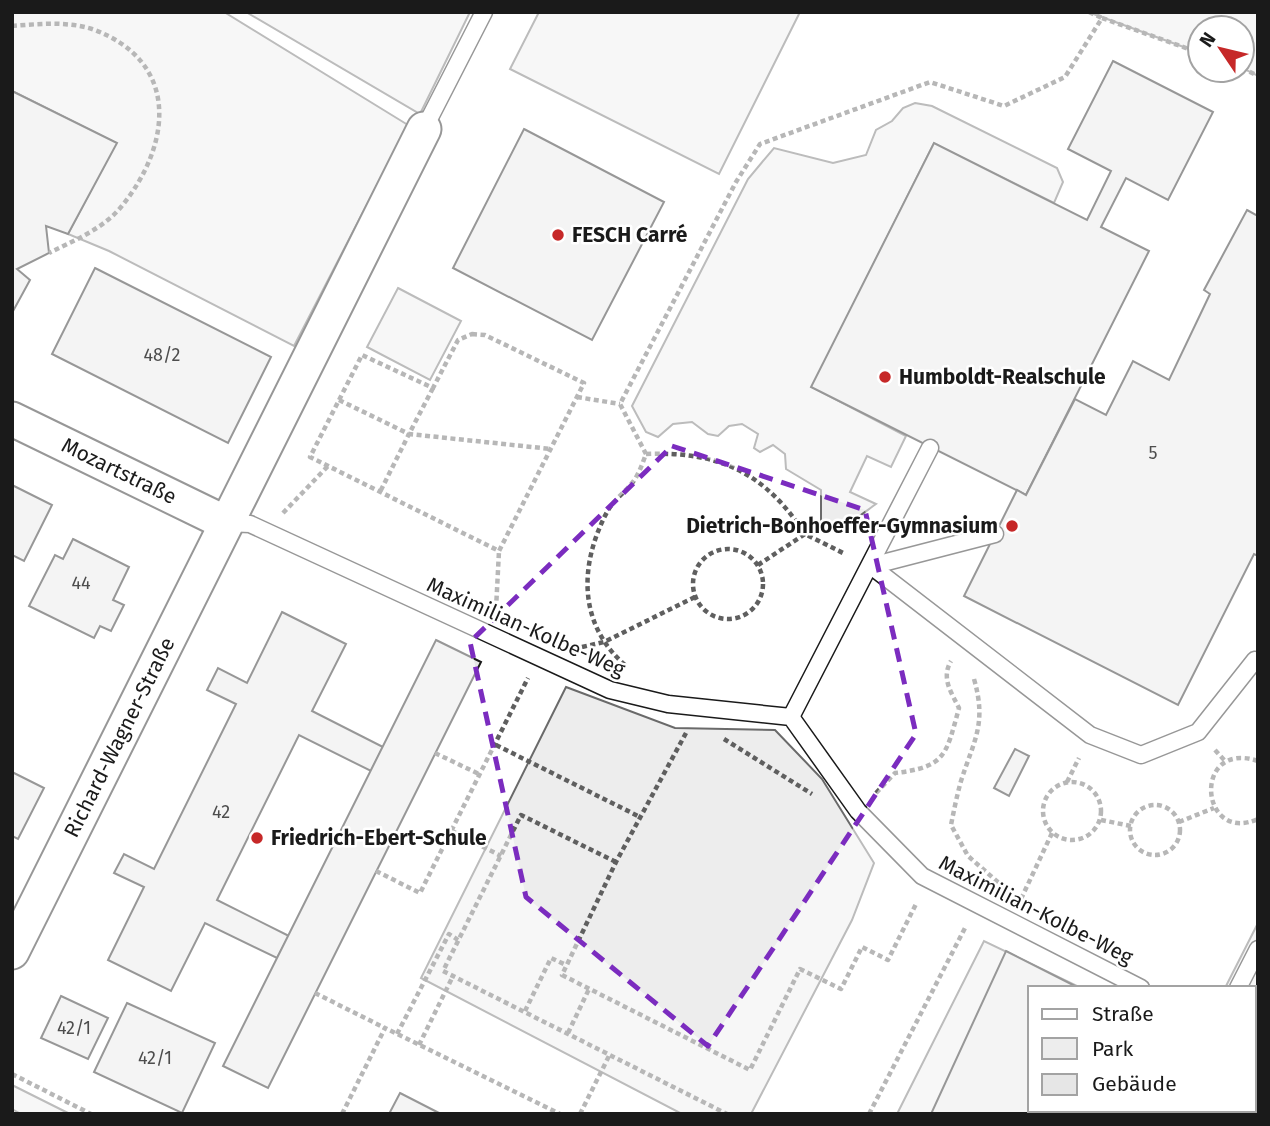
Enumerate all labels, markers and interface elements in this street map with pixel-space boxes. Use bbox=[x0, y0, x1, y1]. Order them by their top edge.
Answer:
north arrow bbox=[1186, 14, 1256, 84]
text: N bbox=[1194, 28, 1221, 51]
place label: FESCH Carré bbox=[572, 222, 688, 248]
marker: FESCH Carré bbox=[550, 227, 566, 243]
house number: 48/2 bbox=[143, 344, 181, 366]
place label: Humboldt-Realschule bbox=[899, 364, 1106, 390]
marker: Humboldt-Realschule bbox=[877, 369, 893, 385]
street label: Mozartstraße bbox=[57, 432, 181, 510]
house number: 5 bbox=[1148, 442, 1158, 464]
place label: Dietrich-Bonhoeffer-Gymnasium bbox=[686, 513, 998, 539]
marker: Dietrich-Bonhoeffer-Gymnasium bbox=[1004, 518, 1020, 534]
house number: 44 bbox=[71, 572, 91, 594]
street label: Maximilian-Kolbe-Weg bbox=[423, 572, 629, 683]
street label: Richard-Wagner-Straße bbox=[58, 633, 180, 842]
house number: 42 bbox=[212, 801, 230, 823]
place label: Friedrich-Ebert-Schule bbox=[271, 825, 487, 851]
marker: Friedrich-Ebert-Schule bbox=[249, 830, 265, 846]
street label: Maximilian-Kolbe-Weg bbox=[935, 850, 1137, 970]
legend bbox=[1028, 986, 1256, 1112]
text: Straße bbox=[1092, 1001, 1154, 1027]
house number: 42/1 bbox=[57, 1017, 91, 1039]
text: Park bbox=[1092, 1036, 1134, 1062]
house number: 42/1 bbox=[138, 1047, 172, 1069]
text: Gebäude bbox=[1092, 1071, 1177, 1097]

